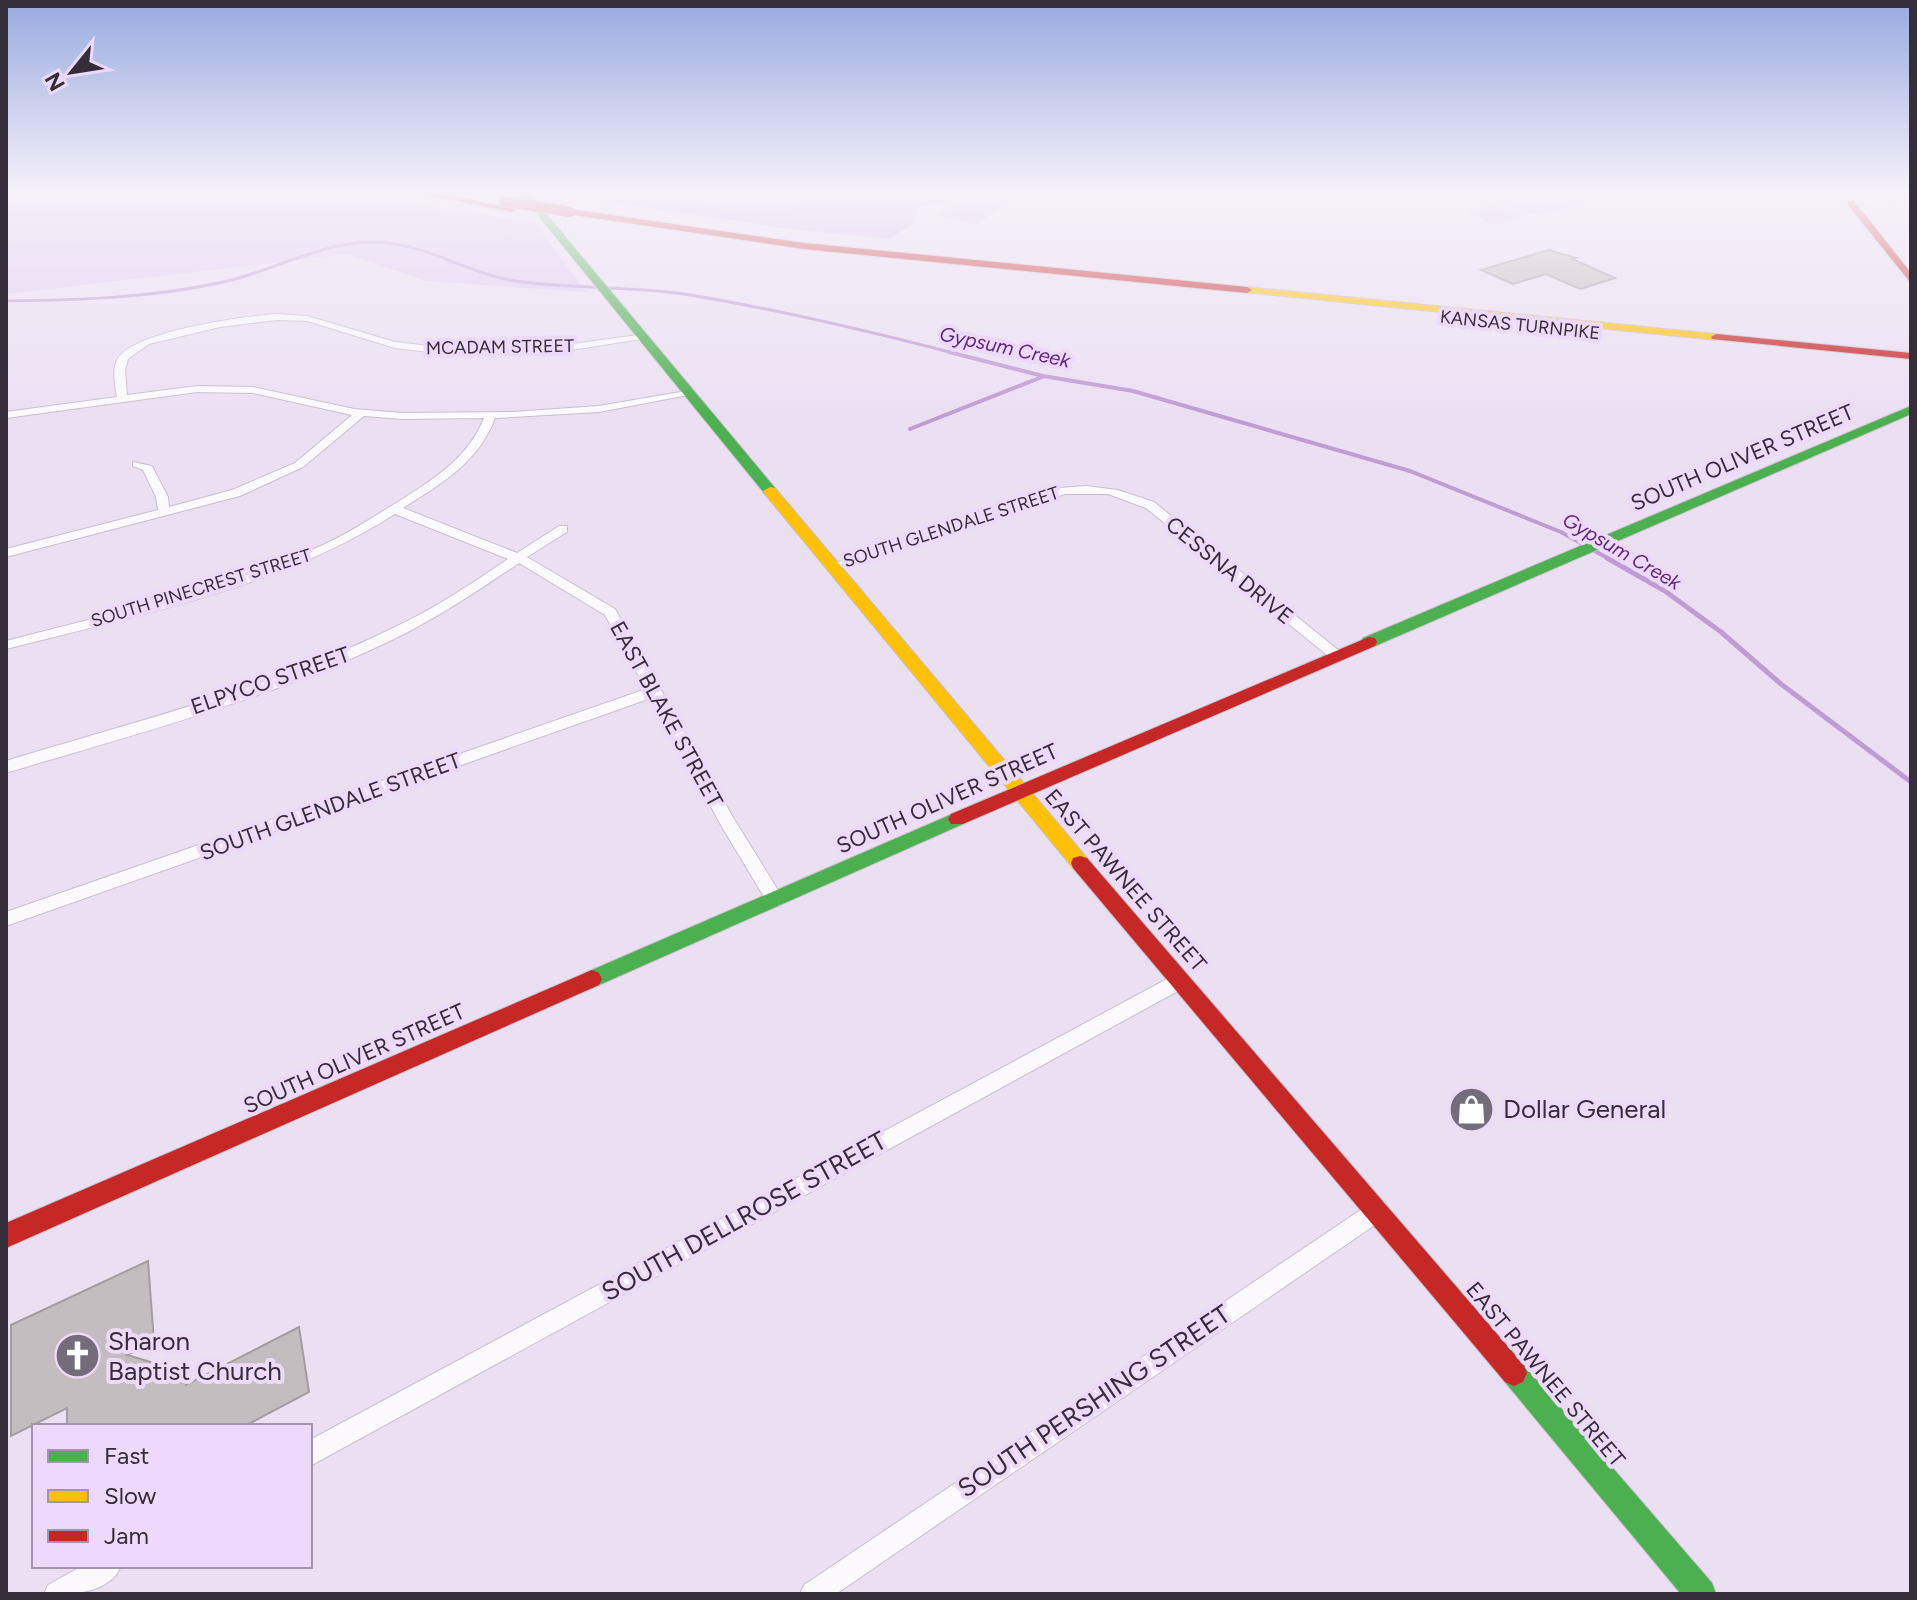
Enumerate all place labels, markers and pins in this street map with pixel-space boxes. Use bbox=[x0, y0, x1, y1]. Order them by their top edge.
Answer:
shop icon: Dollar General bbox=[1448, 1085, 1496, 1133]
place label: Dollar General bbox=[1503, 1093, 1666, 1125]
place label: Sharon Baptist Church bbox=[108, 1325, 282, 1387]
church icon: Sharon Baptist Church bbox=[53, 1332, 101, 1380]

